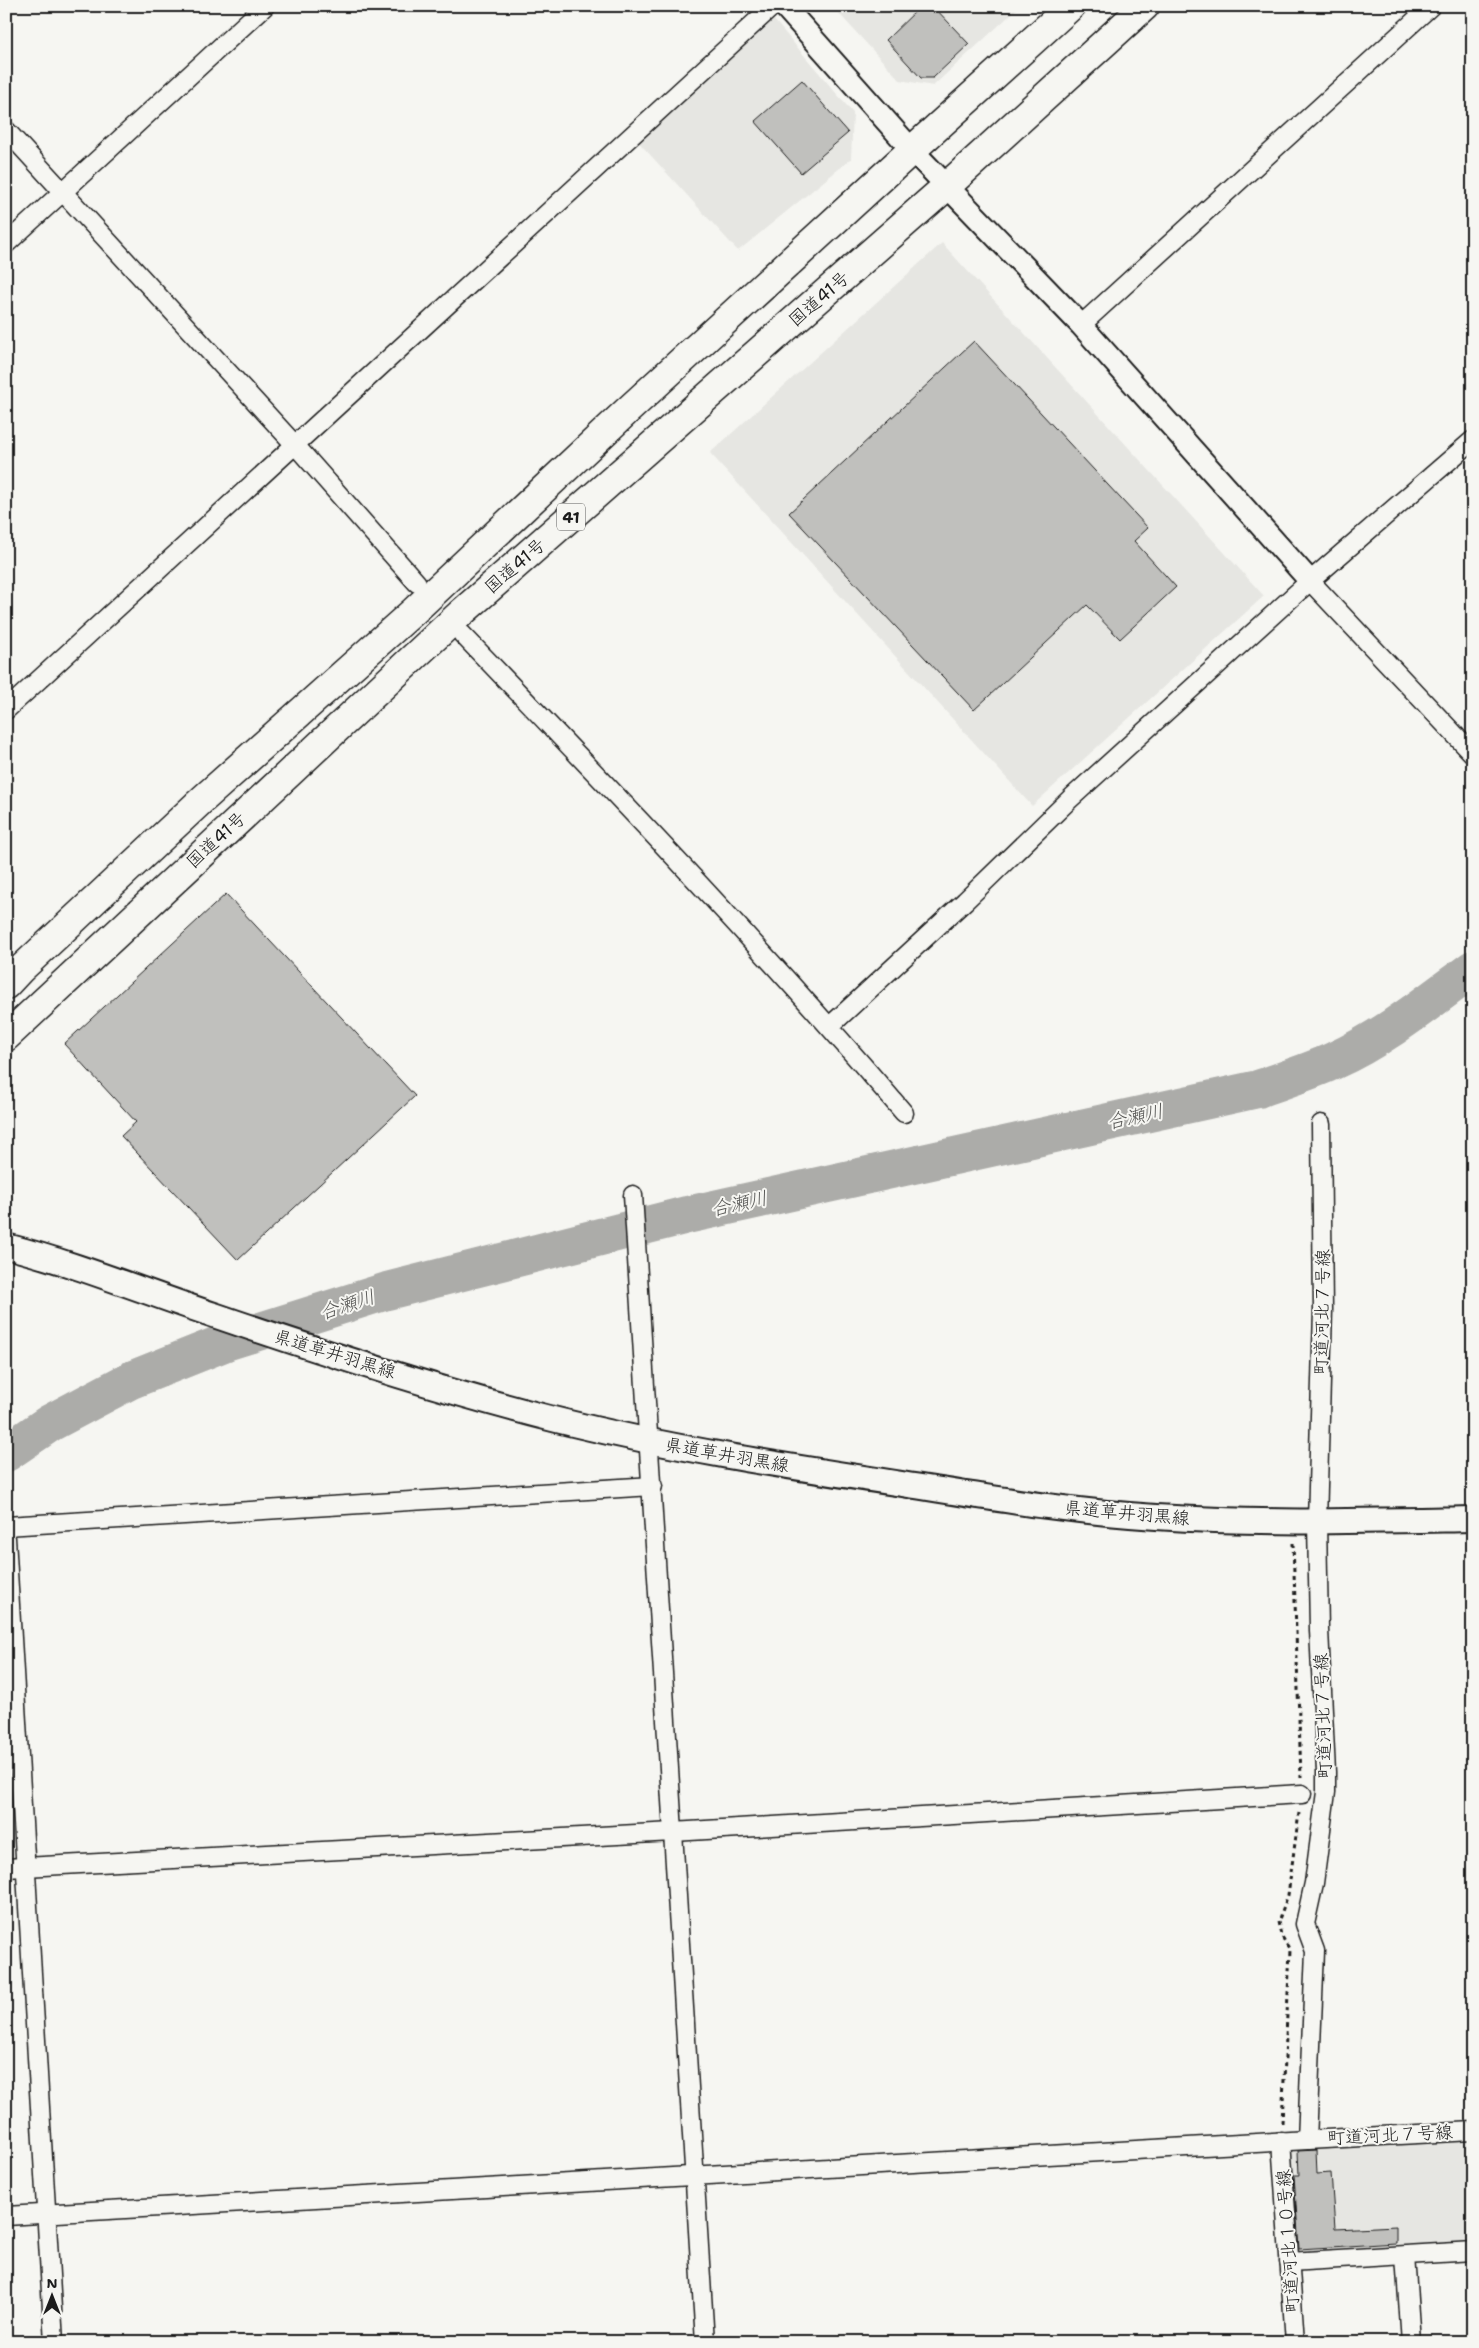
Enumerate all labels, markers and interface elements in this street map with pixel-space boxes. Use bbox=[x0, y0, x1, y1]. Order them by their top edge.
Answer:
street label: 国道41号 bbox=[783, 266, 855, 332]
road number: 41 bbox=[557, 504, 585, 530]
street label: 国道41号 bbox=[479, 533, 551, 599]
street label: 国道41号 bbox=[181, 806, 251, 874]
water label: 合瀬川 bbox=[1105, 1098, 1166, 1135]
water label: 合瀬川 bbox=[709, 1185, 770, 1222]
street label: 町道河北７号線 bbox=[1309, 1249, 1335, 1375]
water label: 合瀬川 bbox=[316, 1284, 378, 1325]
street label: 県道草井羽黒線 bbox=[271, 1324, 399, 1384]
street label: 県道草井羽黒線 bbox=[663, 1432, 791, 1478]
street label: 県道草井羽黒線 bbox=[1063, 1496, 1191, 1530]
street label: 町道河北７号線 bbox=[1309, 1653, 1337, 1779]
street label: 町道河北７号線 bbox=[1326, 2120, 1454, 2150]
street label: 町道河北１０号線 bbox=[1271, 2168, 1305, 2314]
north arrow bbox=[28, 2270, 78, 2320]
text: N bbox=[46, 2274, 58, 2292]

